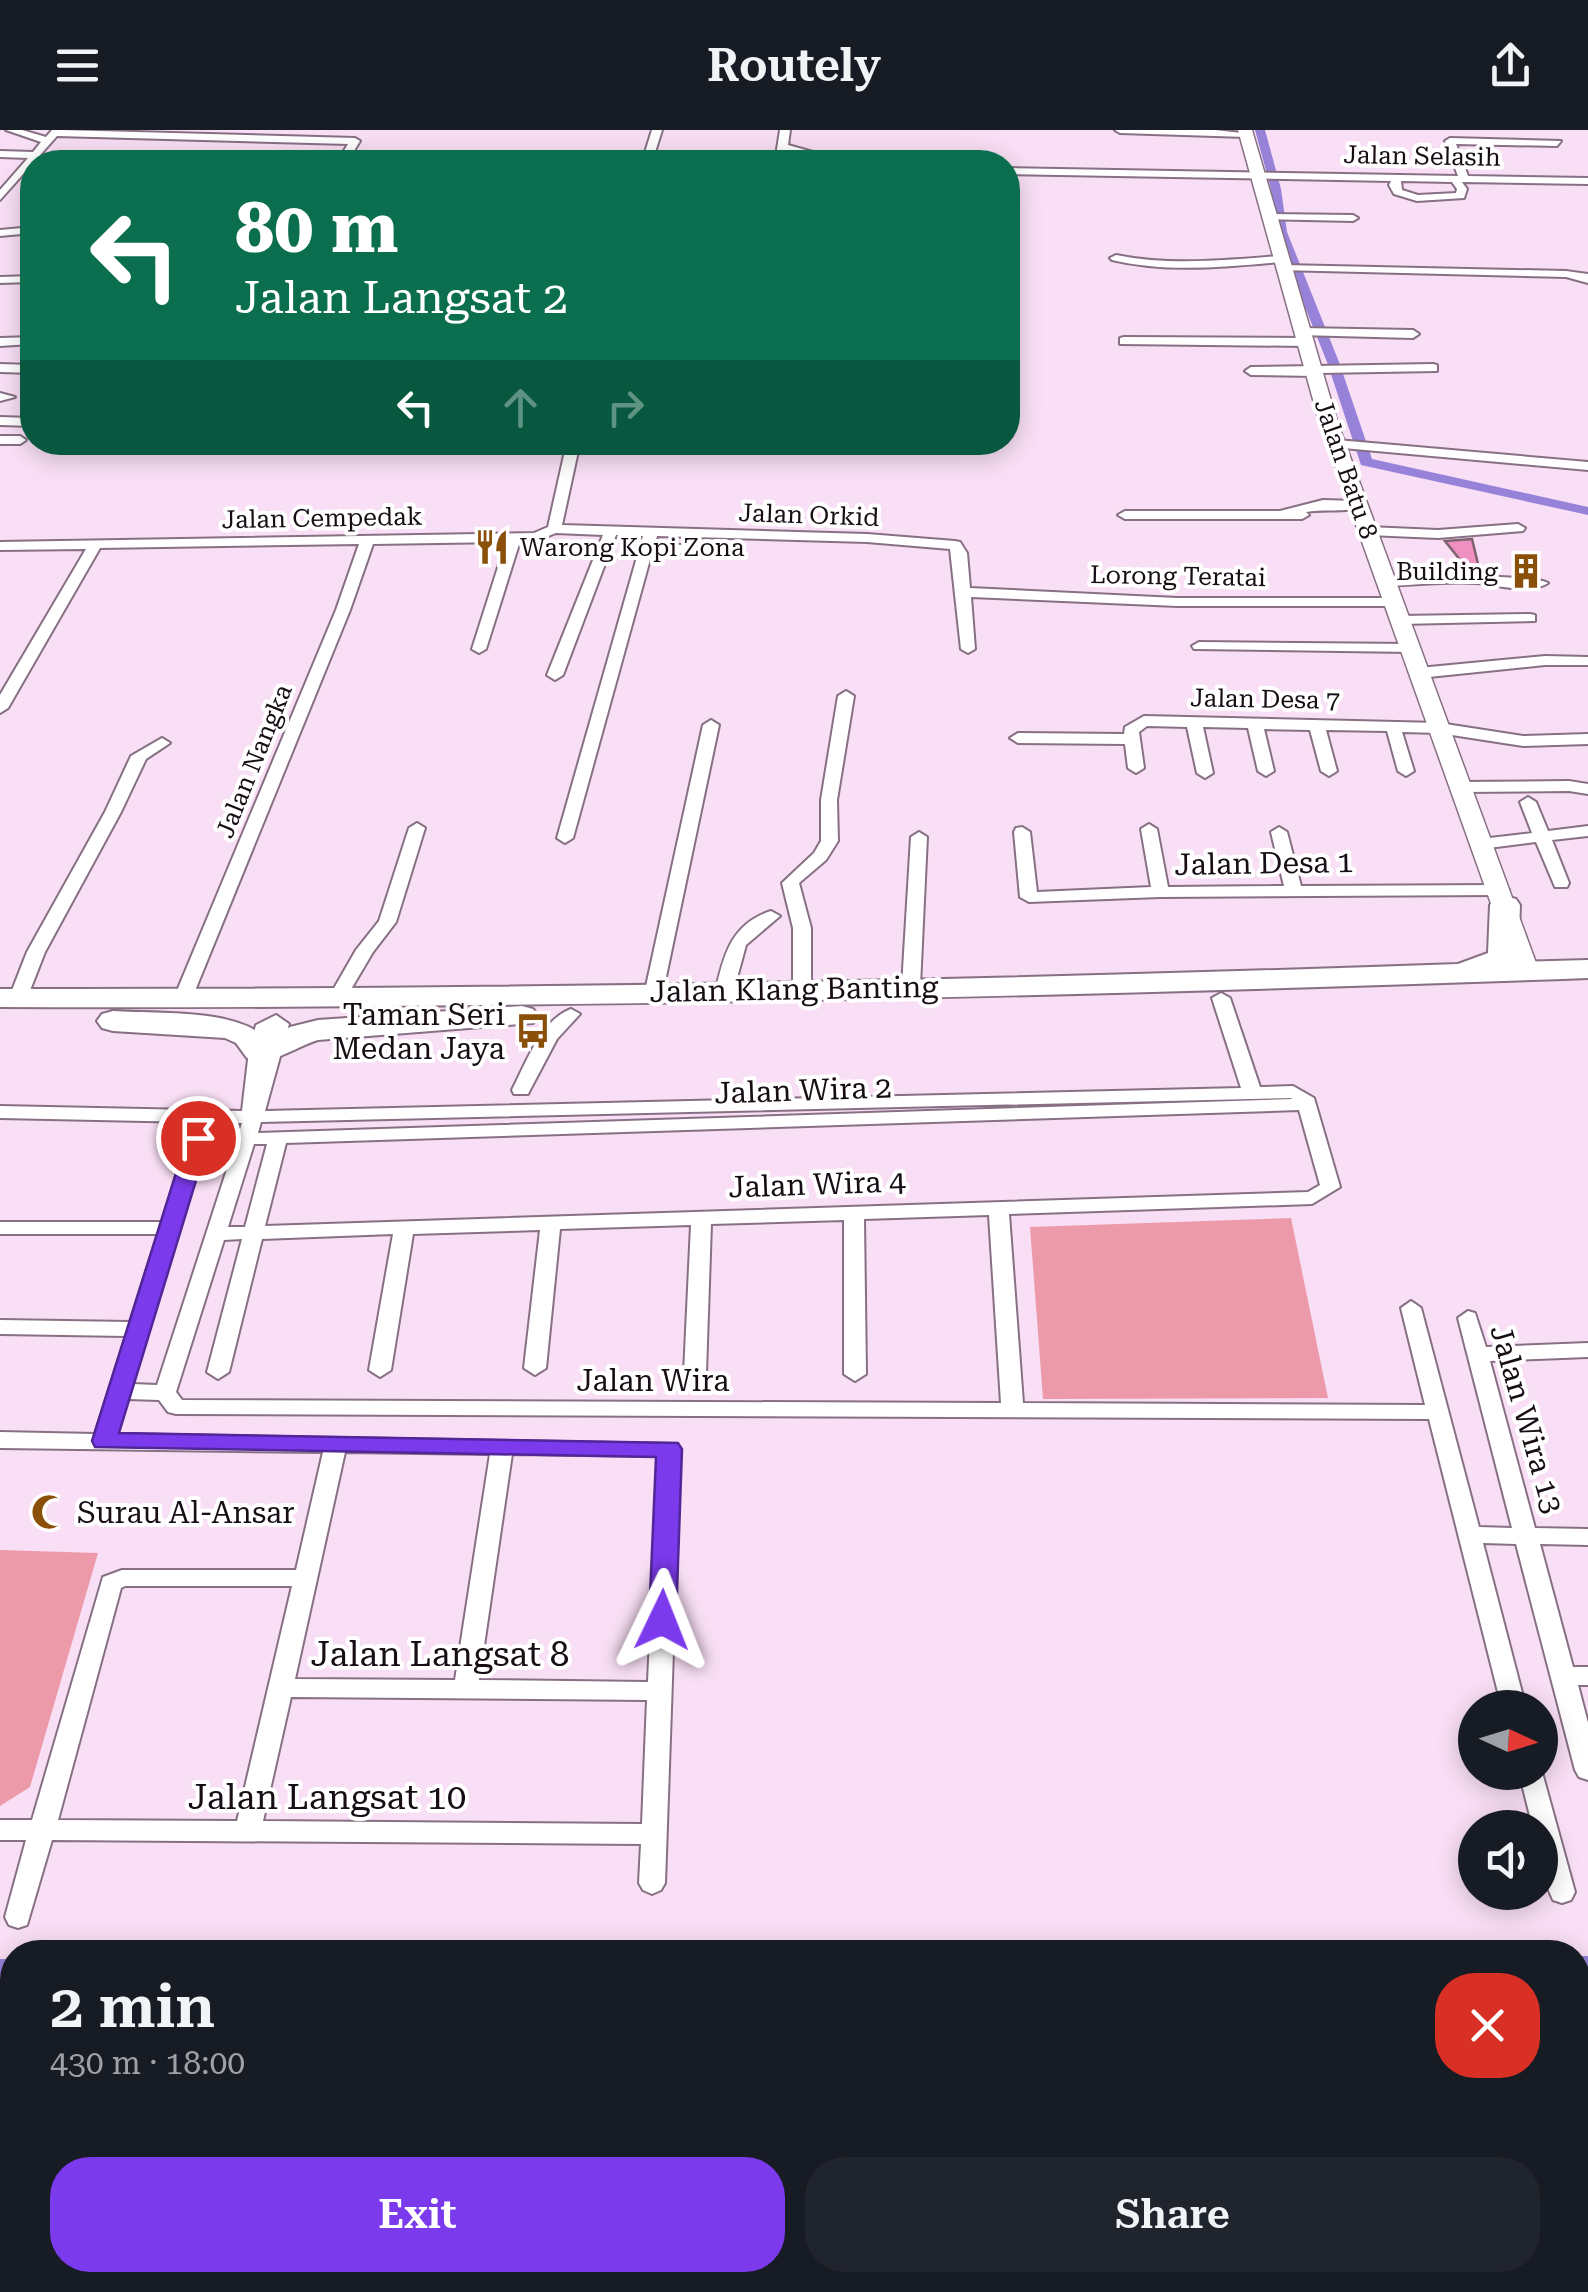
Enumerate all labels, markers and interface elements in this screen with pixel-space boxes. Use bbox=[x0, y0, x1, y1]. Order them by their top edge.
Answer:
icon: menu bbox=[50, 38, 105, 93]
icon: share bbox=[1483, 38, 1538, 93]
text: Routely bbox=[707, 39, 881, 92]
street label: Jalan Selasih bbox=[1343, 140, 1501, 172]
text: 80 m bbox=[235, 187, 399, 269]
icon: left bbox=[70, 190, 200, 320]
text: Jalan Langsat 2 bbox=[235, 271, 568, 324]
icon: left bbox=[388, 380, 443, 435]
icon: ahead bbox=[493, 380, 548, 435]
icon: right bbox=[598, 380, 653, 435]
street label: Jalan Batu 8 bbox=[1309, 395, 1383, 543]
street label: Jalan Orkid bbox=[738, 498, 880, 532]
street label: Jalan Cempedak bbox=[221, 502, 423, 534]
restaurant icon: Warong Kopi Zona bbox=[473, 528, 511, 566]
place label: Warong Kopi Zona bbox=[520, 533, 745, 562]
building icon: Building bbox=[1507, 552, 1545, 590]
place label: Building bbox=[1396, 557, 1499, 586]
street label: Lorong Teratai bbox=[1090, 560, 1266, 592]
street label: Jalan Nangka bbox=[210, 680, 298, 842]
street label: Jalan Desa 7 bbox=[1190, 683, 1340, 715]
street label: Jalan Desa 1 bbox=[1174, 844, 1354, 882]
street label: Jalan Klang Banting bbox=[649, 969, 939, 1009]
place label: Taman Seri Medan Jaya bbox=[333, 997, 505, 1066]
bus stop icon: Taman Seri Medan Jaya bbox=[514, 1012, 552, 1050]
street label: Jalan Wira 2 bbox=[714, 1069, 892, 1111]
pin bbox=[156, 1096, 241, 1181]
icon: arrive bbox=[171, 1111, 226, 1166]
street label: Jalan Wira 4 bbox=[728, 1163, 907, 1205]
street label: Jalan Wira 13 bbox=[1483, 1321, 1571, 1517]
street label: Jalan Wira bbox=[576, 1363, 730, 1398]
mosque icon: Surau Al-Ansar bbox=[30, 1493, 68, 1531]
place label: Surau Al-Ansar bbox=[77, 1495, 295, 1530]
position arrow bbox=[610, 1568, 714, 1672]
street label: Jalan Langsat 8 bbox=[311, 1634, 569, 1675]
north arrow bbox=[1458, 1690, 1558, 1790]
map controls bbox=[1458, 1690, 1558, 1910]
street label: Jalan Langsat 10 bbox=[188, 1777, 466, 1818]
button: sound bbox=[1458, 1810, 1558, 1910]
text: 2 min bbox=[50, 1971, 215, 2042]
button: close bbox=[1435, 1973, 1540, 2078]
text: 430 m · 18:00 bbox=[50, 2044, 245, 2082]
button: Exit bbox=[50, 2157, 785, 2272]
button: Share bbox=[805, 2157, 1540, 2272]

